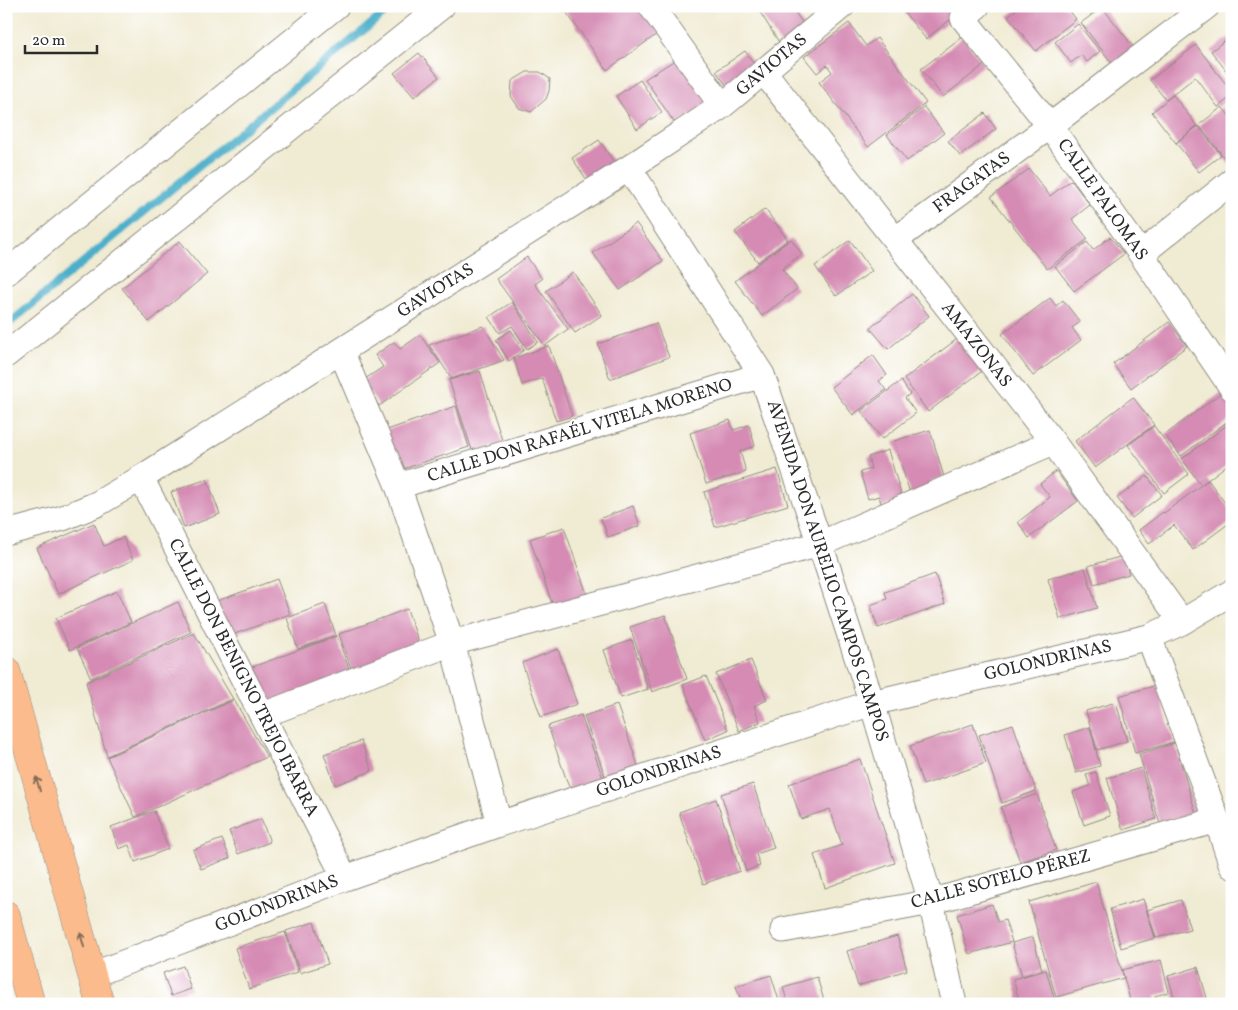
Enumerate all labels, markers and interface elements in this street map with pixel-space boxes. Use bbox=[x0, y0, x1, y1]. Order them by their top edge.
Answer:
scale bar bbox=[25, 22, 98, 54]
street label: GAVIOTAS bbox=[731, 28, 813, 102]
text: 20 m bbox=[32, 31, 65, 52]
street label: CALLE PALOMAS bbox=[1051, 134, 1153, 266]
street label: FRAGATAS bbox=[928, 146, 1016, 220]
street label: GAVIOTAS bbox=[393, 258, 479, 324]
street label: AMAZONAS bbox=[935, 297, 1017, 393]
street label: CALLE DON RAFAÉL VITELA MORENO bbox=[424, 373, 736, 489]
street label: AVENIDA DON AURELIO CAMPOS CAMPOS bbox=[760, 397, 894, 745]
street label: CALLE DON BENIGNO TREJO IBARRA bbox=[162, 535, 324, 822]
street label: GOLONDRINAS bbox=[982, 634, 1114, 688]
street label: GOLONDRINAS bbox=[593, 740, 725, 804]
one-way arrow bbox=[33, 776, 43, 792]
street label: CALLE SOTELO PÉREZ bbox=[908, 844, 1094, 916]
street label: GOLONDRINAS bbox=[212, 869, 342, 939]
one-way arrow bbox=[77, 932, 87, 948]

